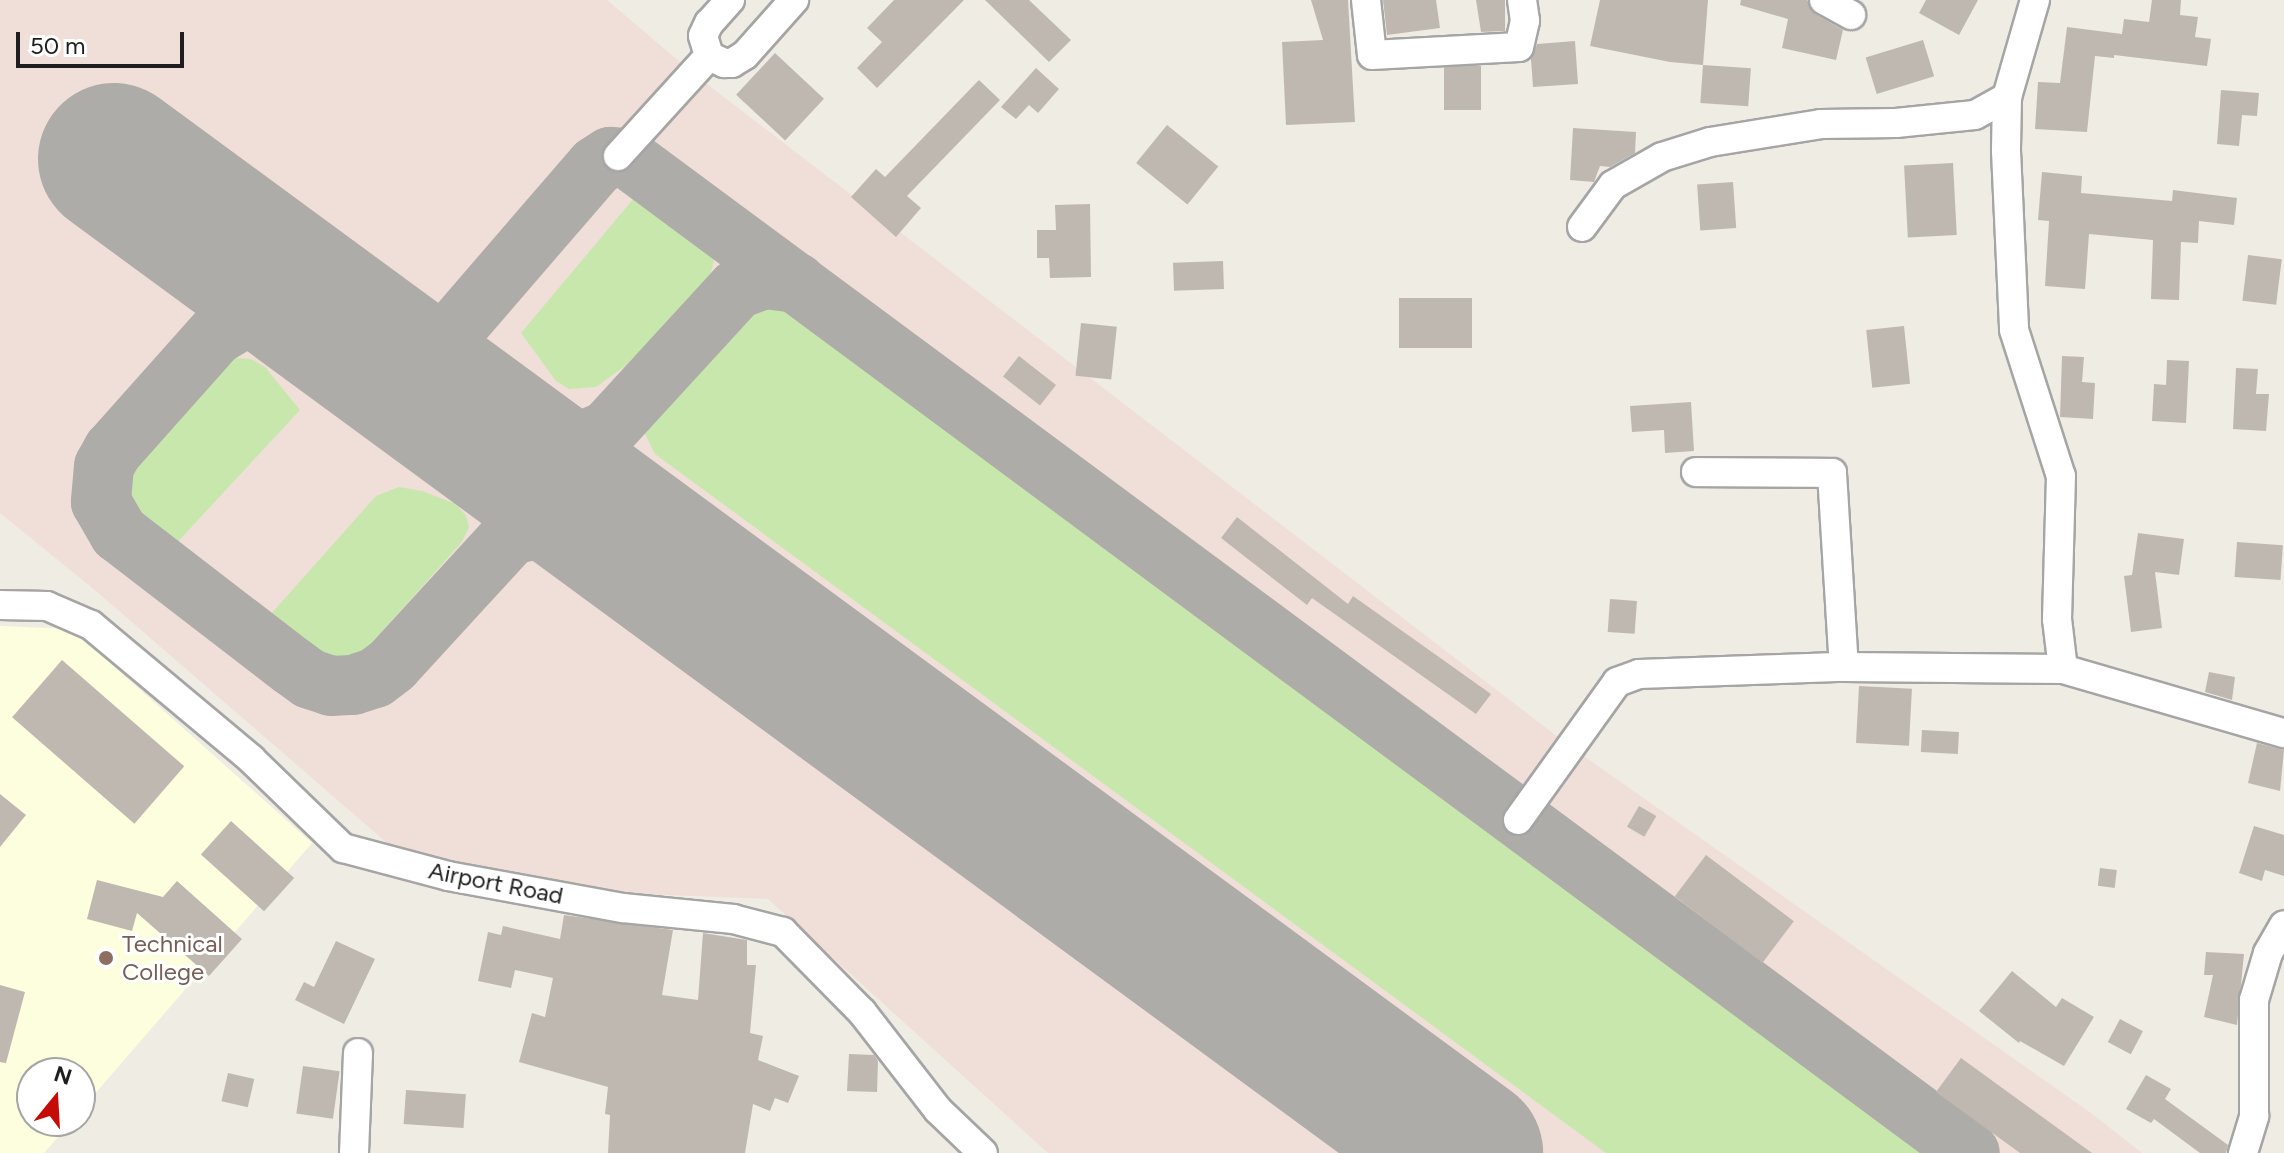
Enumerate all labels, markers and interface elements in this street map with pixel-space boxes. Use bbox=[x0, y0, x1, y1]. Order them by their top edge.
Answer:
scale bar bbox=[20, 16, 188, 66]
text: 50 m bbox=[30, 31, 86, 60]
street label: Airport Road bbox=[426, 856, 566, 910]
place label: Technical College bbox=[122, 930, 223, 986]
marker: Technical College bbox=[97, 949, 115, 967]
north arrow bbox=[16, 1057, 96, 1137]
text: N bbox=[51, 1060, 75, 1091]

